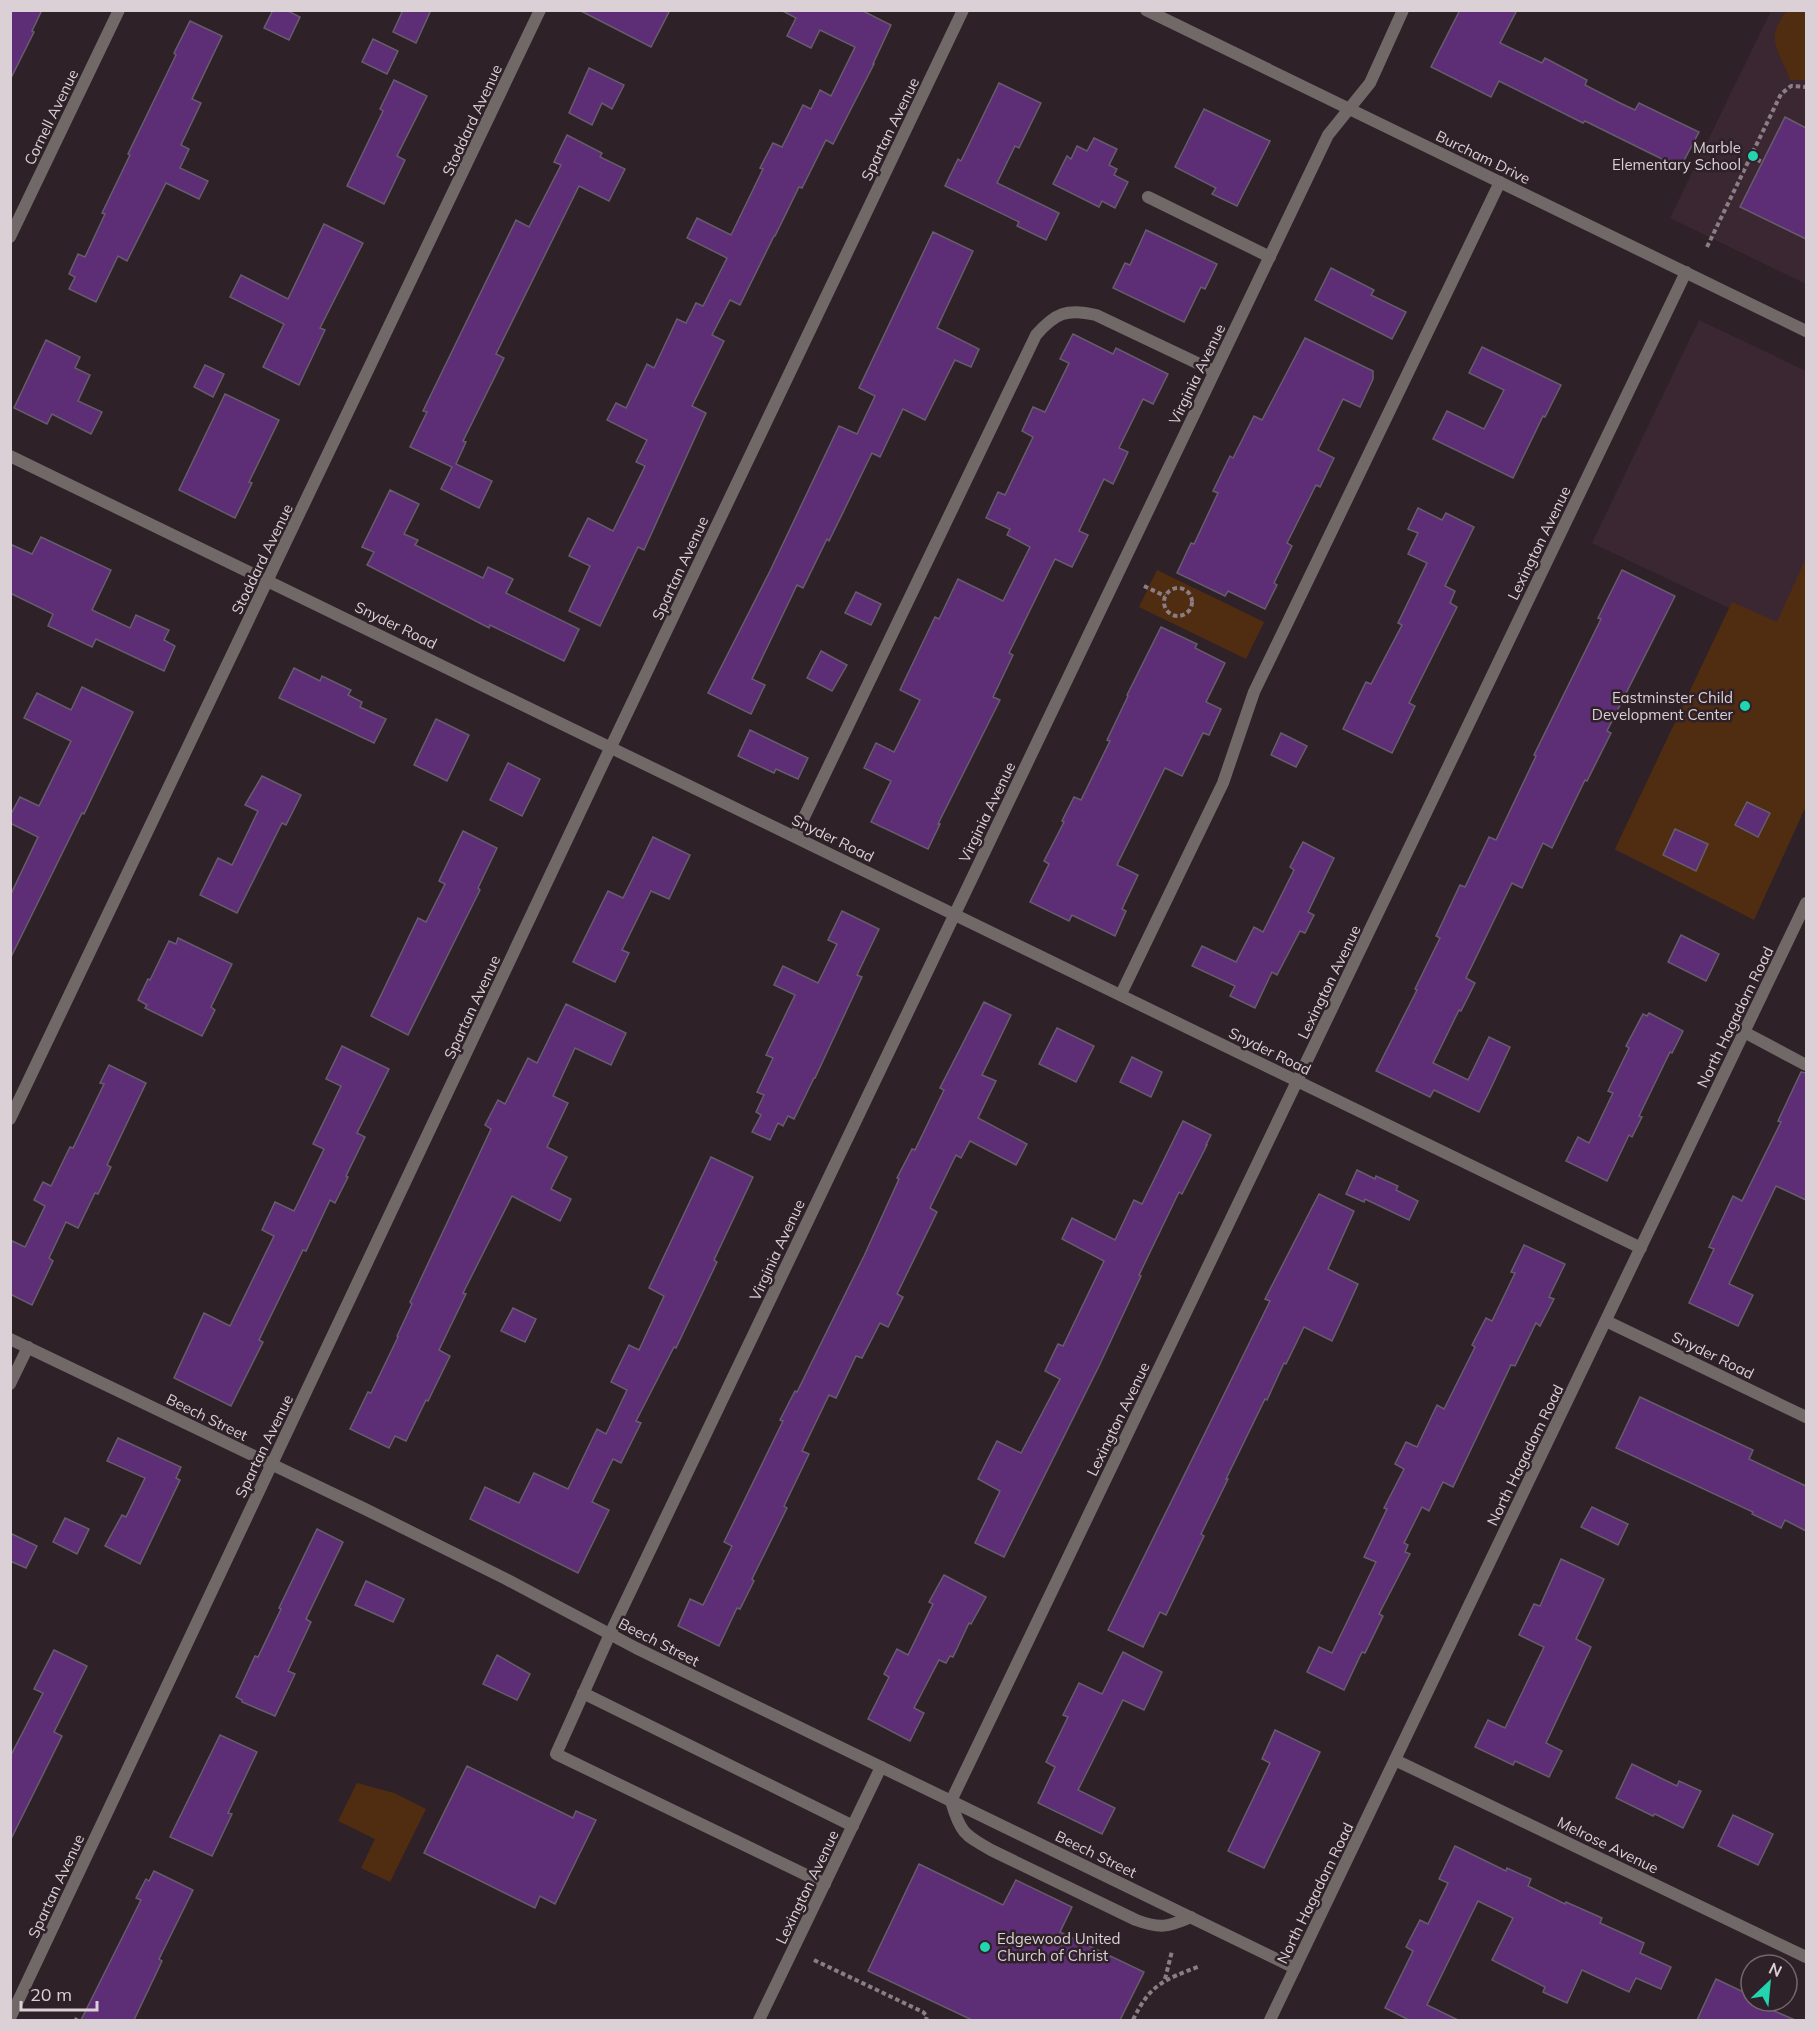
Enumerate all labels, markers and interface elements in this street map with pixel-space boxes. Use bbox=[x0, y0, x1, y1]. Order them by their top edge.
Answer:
street label: Stoddard Avenue bbox=[438, 61, 506, 179]
street label: Cornell Avenue bbox=[20, 66, 82, 168]
street label: Spartan Avenue bbox=[857, 74, 923, 184]
street label: Burcham Drive bbox=[1433, 126, 1533, 188]
place label: Marble Elementary School bbox=[1612, 138, 1741, 174]
marker: Marble Elementary School bbox=[1746, 149, 1760, 163]
street label: Virginia Avenue bbox=[1164, 321, 1230, 427]
street label: Lexington Avenue bbox=[1503, 483, 1575, 603]
street label: Stoddard Avenue bbox=[227, 501, 297, 617]
street label: Spartan Avenue bbox=[648, 513, 712, 623]
street label: Snyder Road bbox=[352, 597, 440, 653]
place label: Eastminster Child Development Center bbox=[1592, 688, 1734, 724]
marker: Eastminster Child Development Center bbox=[1738, 699, 1752, 713]
street label: Virginia Avenue bbox=[954, 759, 1020, 865]
street label: Snyder Road bbox=[789, 810, 877, 866]
street label: Lexington Avenue bbox=[1293, 922, 1365, 1042]
street label: North Hagadorn Road bbox=[1693, 943, 1777, 1091]
street label: Spartan Avenue bbox=[440, 952, 504, 1062]
street label: Snyder Road bbox=[1226, 1023, 1314, 1079]
street label: Virginia Avenue bbox=[745, 1196, 809, 1304]
street label: Snyder Road bbox=[1669, 1327, 1757, 1383]
street label: Lexington Avenue bbox=[1082, 1359, 1154, 1479]
street label: North Hagadorn Road bbox=[1483, 1381, 1567, 1529]
street label: Beech Street bbox=[163, 1389, 251, 1445]
street label: Spartan Avenue bbox=[231, 1391, 297, 1501]
street label: Beech Street bbox=[615, 1614, 703, 1670]
street label: Melrose Avenue bbox=[1554, 1812, 1662, 1878]
street label: North Hagadorn Road bbox=[1273, 1819, 1357, 1967]
street label: Beech Street bbox=[1052, 1826, 1140, 1882]
street label: Lexington Avenue bbox=[771, 1827, 843, 1947]
street label: Spartan Avenue bbox=[24, 1831, 88, 1941]
place label: Edgewood United Church of Christ bbox=[997, 1929, 1120, 1965]
marker: Edgewood United Church of Christ bbox=[978, 1940, 992, 1954]
north arrow bbox=[1739, 1953, 1799, 2013]
text: N bbox=[1766, 1958, 1785, 1981]
scale bar bbox=[21, 1974, 98, 2012]
text: 20 m bbox=[30, 1983, 72, 2006]

